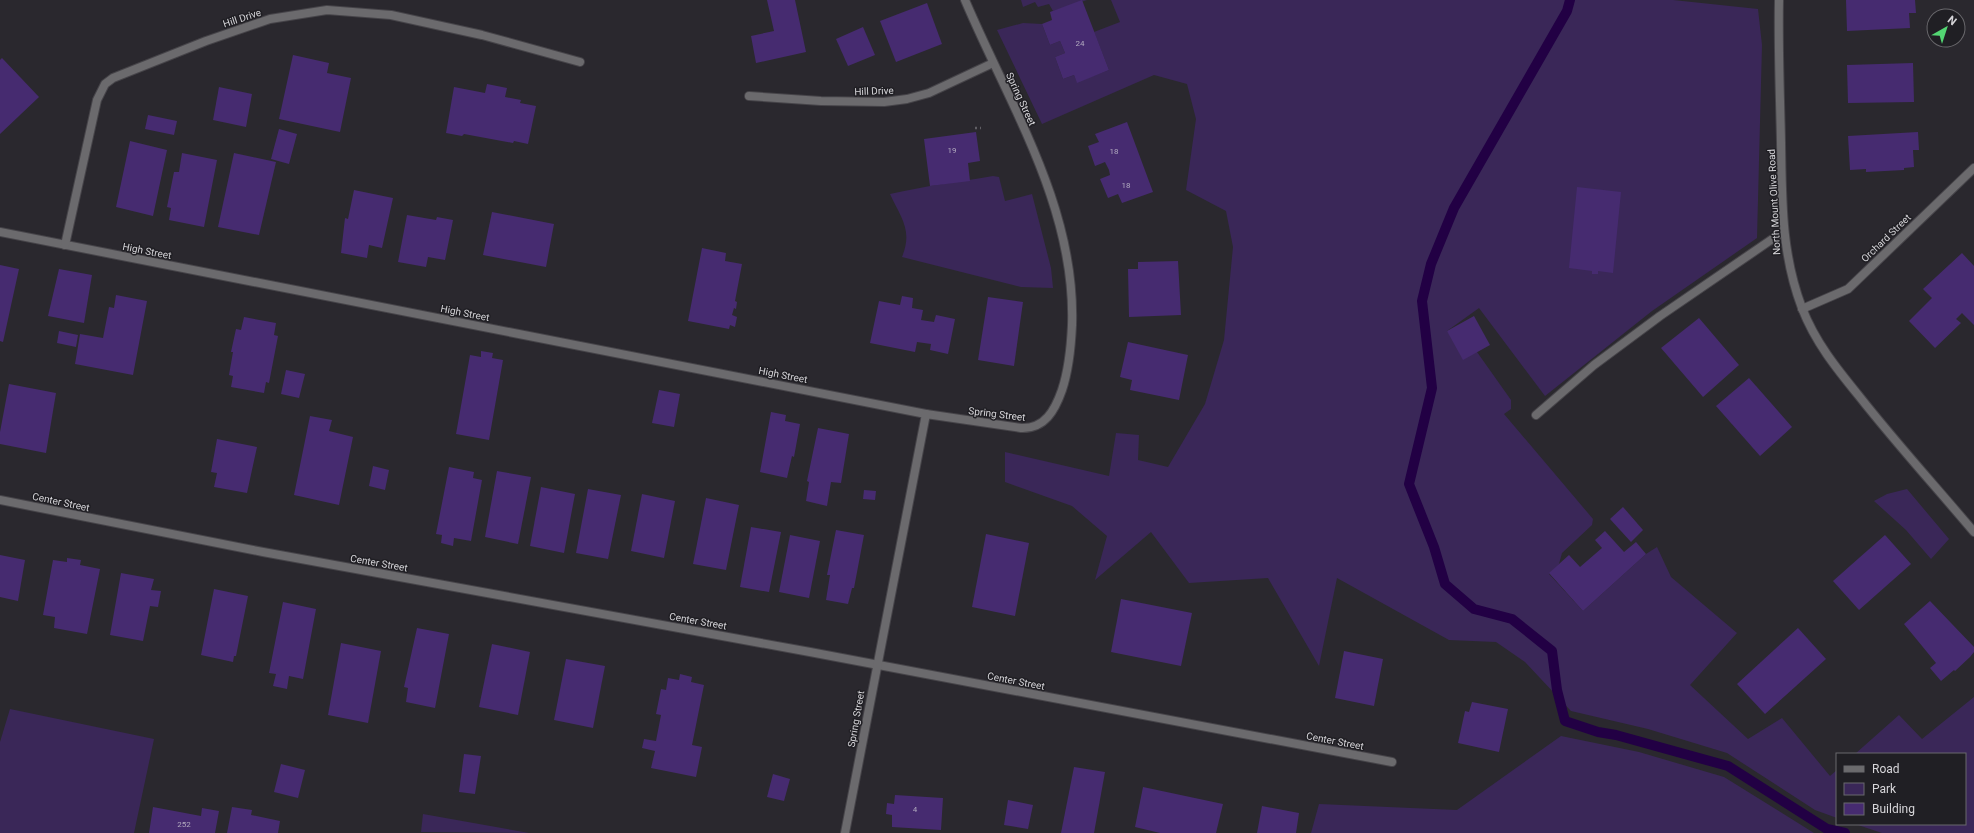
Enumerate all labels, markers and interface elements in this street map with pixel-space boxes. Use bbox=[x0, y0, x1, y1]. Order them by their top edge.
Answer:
street label: Hill Drive bbox=[222, 7, 262, 29]
north arrow bbox=[1926, 8, 1966, 48]
text: N bbox=[1945, 13, 1959, 28]
house number: 24 bbox=[1076, 39, 1085, 48]
street label: Spring Street bbox=[1004, 71, 1038, 127]
street label: Hill Drive bbox=[854, 85, 894, 97]
house number: 19 bbox=[948, 146, 957, 155]
house number: 18 bbox=[1110, 147, 1119, 156]
street label: North Mount Olive Road bbox=[1766, 149, 1782, 255]
house number: 18 bbox=[1122, 181, 1131, 190]
street label: Orchard Street bbox=[1859, 212, 1913, 264]
street label: High Street bbox=[122, 241, 172, 261]
street label: High Street bbox=[440, 303, 490, 323]
street label: High Street bbox=[758, 365, 808, 385]
street label: Spring Street bbox=[968, 405, 1026, 423]
street label: Center Street bbox=[31, 491, 91, 513]
street label: Center Street bbox=[349, 553, 409, 573]
street label: Center Street bbox=[668, 611, 728, 631]
street label: Center Street bbox=[986, 670, 1046, 692]
street label: Spring Street bbox=[846, 690, 866, 748]
street label: Center Street bbox=[1305, 730, 1365, 752]
legend bbox=[1836, 753, 1966, 825]
text: Road bbox=[1872, 762, 1900, 776]
text: Park bbox=[1872, 782, 1897, 796]
text: Building bbox=[1872, 802, 1915, 816]
house number: 4 bbox=[913, 805, 918, 814]
house number: 252 bbox=[177, 820, 191, 829]

